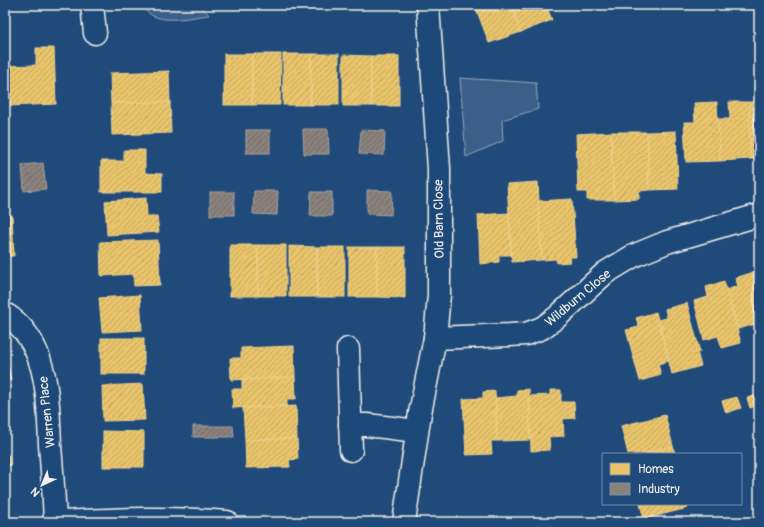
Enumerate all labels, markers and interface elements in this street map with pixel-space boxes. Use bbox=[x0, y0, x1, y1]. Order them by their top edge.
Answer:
street label: Old Barn Close bbox=[430, 179, 448, 259]
street label: Wildburn Close bbox=[542, 265, 615, 330]
street label: Warren Place bbox=[35, 375, 59, 449]
legend bbox=[602, 453, 742, 505]
text: Homes bbox=[638, 462, 674, 477]
north arrow bbox=[22, 465, 62, 505]
text: Industry bbox=[638, 482, 680, 497]
text: N bbox=[28, 484, 43, 499]

